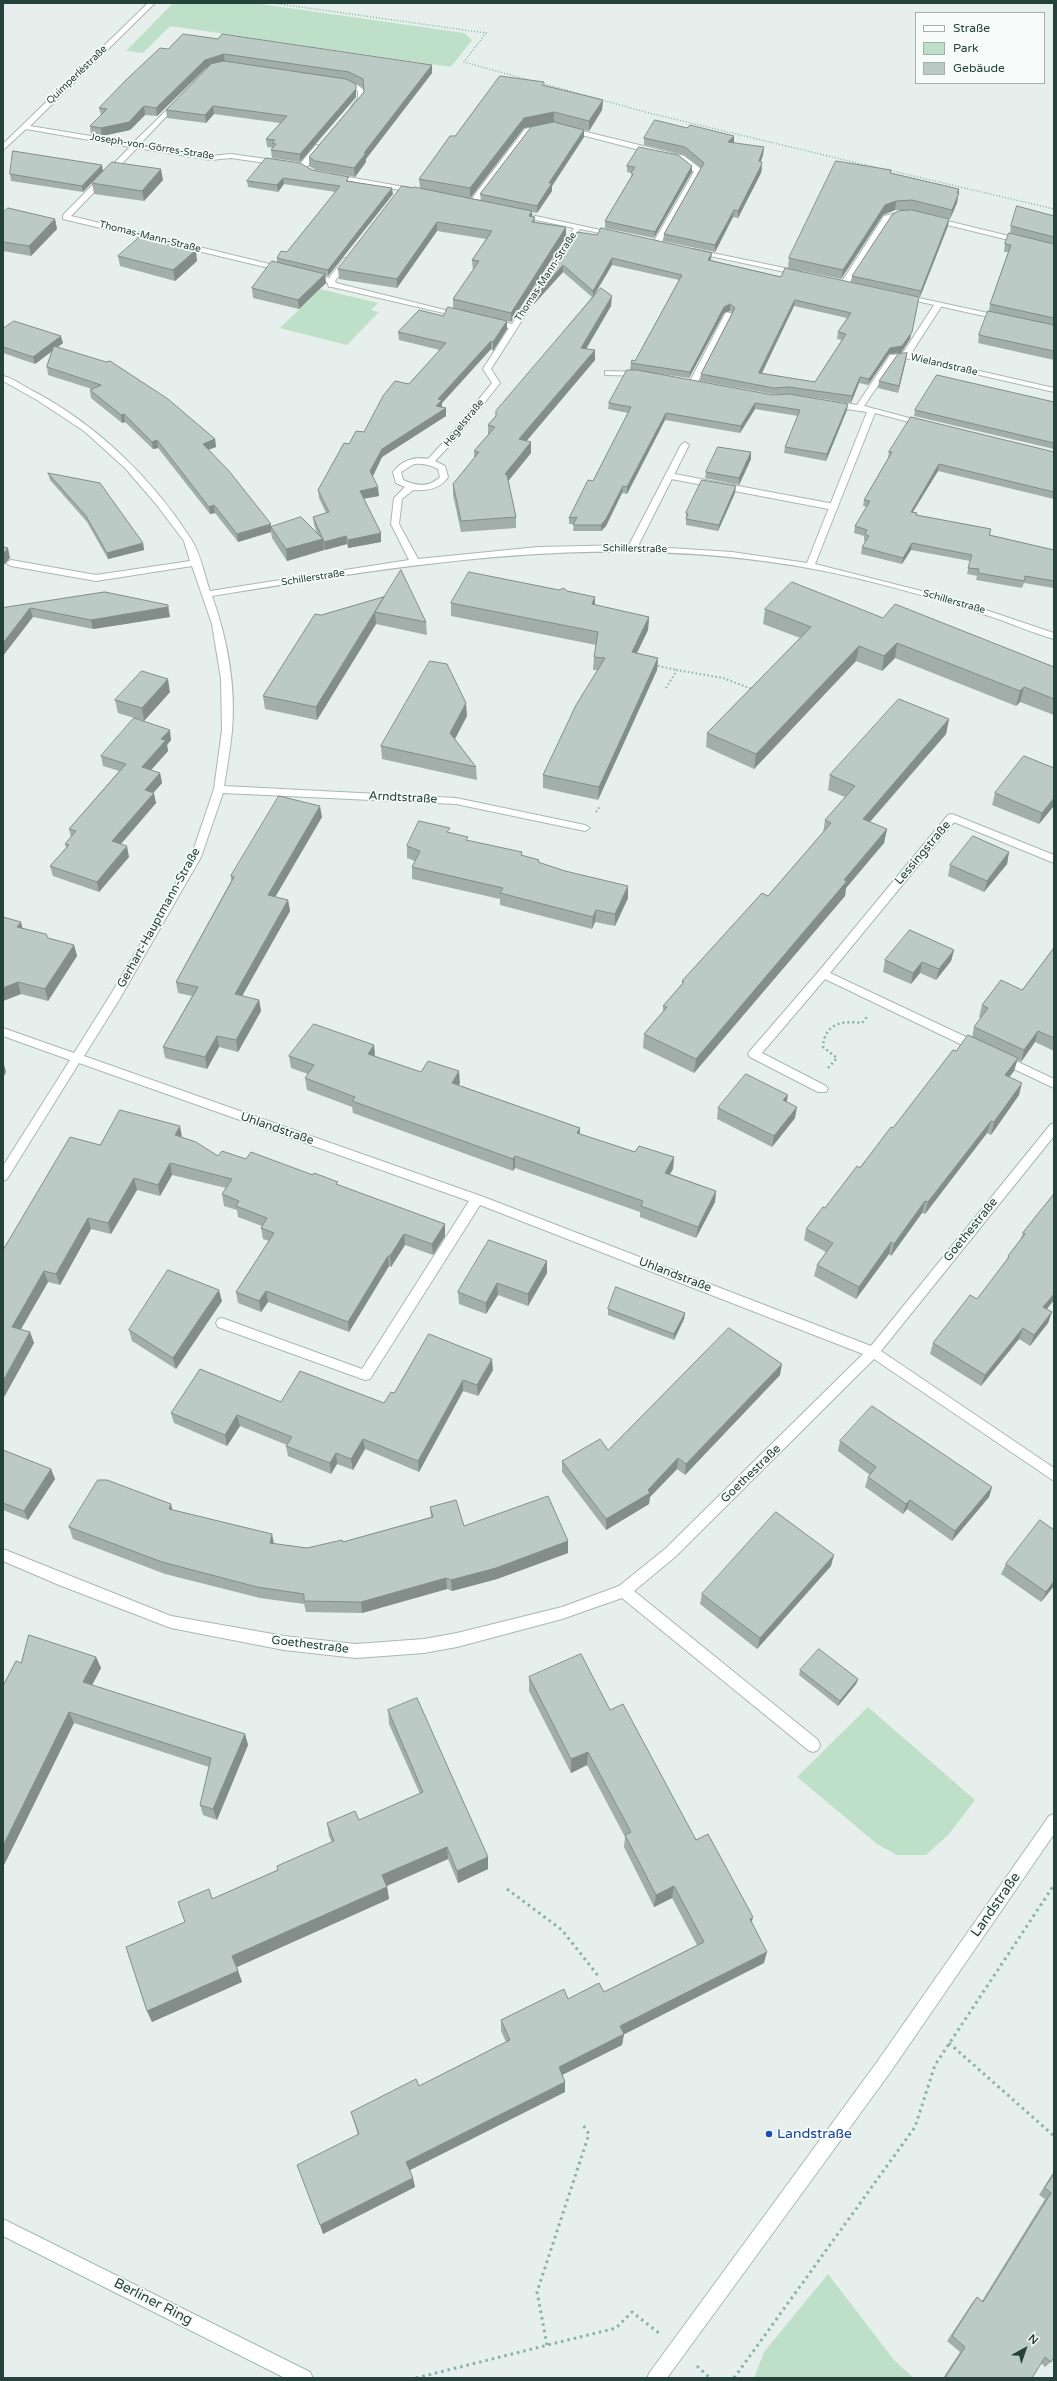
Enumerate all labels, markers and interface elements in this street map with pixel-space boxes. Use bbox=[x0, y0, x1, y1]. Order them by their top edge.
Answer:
legend bbox=[915, 12, 1045, 84]
text: Straße bbox=[953, 21, 990, 35]
text: Park bbox=[953, 41, 979, 55]
street label: Quimperléstraße bbox=[44, 43, 110, 107]
text: Gebäude bbox=[953, 61, 1005, 75]
street label: Joseph-von-Görres-Straße bbox=[89, 131, 215, 163]
street label: Thomas-Mann-Straße bbox=[98, 219, 202, 255]
street label: Thomas-Mann-Straße bbox=[513, 230, 579, 324]
street label: Wielandstraße bbox=[909, 351, 979, 379]
street label: Hegelstraße bbox=[441, 397, 487, 449]
street label: Schillerstraße bbox=[603, 542, 667, 556]
street label: Schillerstraße bbox=[280, 567, 346, 589]
street label: Schillerstraße bbox=[921, 587, 987, 617]
street label: Arndtstraße bbox=[368, 789, 438, 807]
street label: Lessingstraße bbox=[892, 818, 954, 888]
street label: Gerhart-Hauptmann-Straße bbox=[114, 845, 204, 991]
street label: Uhlandstraße bbox=[238, 1110, 316, 1148]
street label: Goethestraße bbox=[941, 1195, 1001, 1265]
street label: Uhlandstraße bbox=[637, 1255, 713, 1295]
street label: Goethestraße bbox=[718, 1442, 784, 1506]
street label: Goethestraße bbox=[271, 1633, 349, 1657]
street label: Landstraße bbox=[968, 1869, 1024, 1941]
place label: Landstraße bbox=[777, 2126, 852, 2142]
marker: Landstraße bbox=[764, 2129, 774, 2139]
street label: Berliner Ring bbox=[111, 2275, 195, 2329]
north arrow bbox=[1005, 2329, 1045, 2369]
text: N bbox=[1025, 2332, 1041, 2347]

